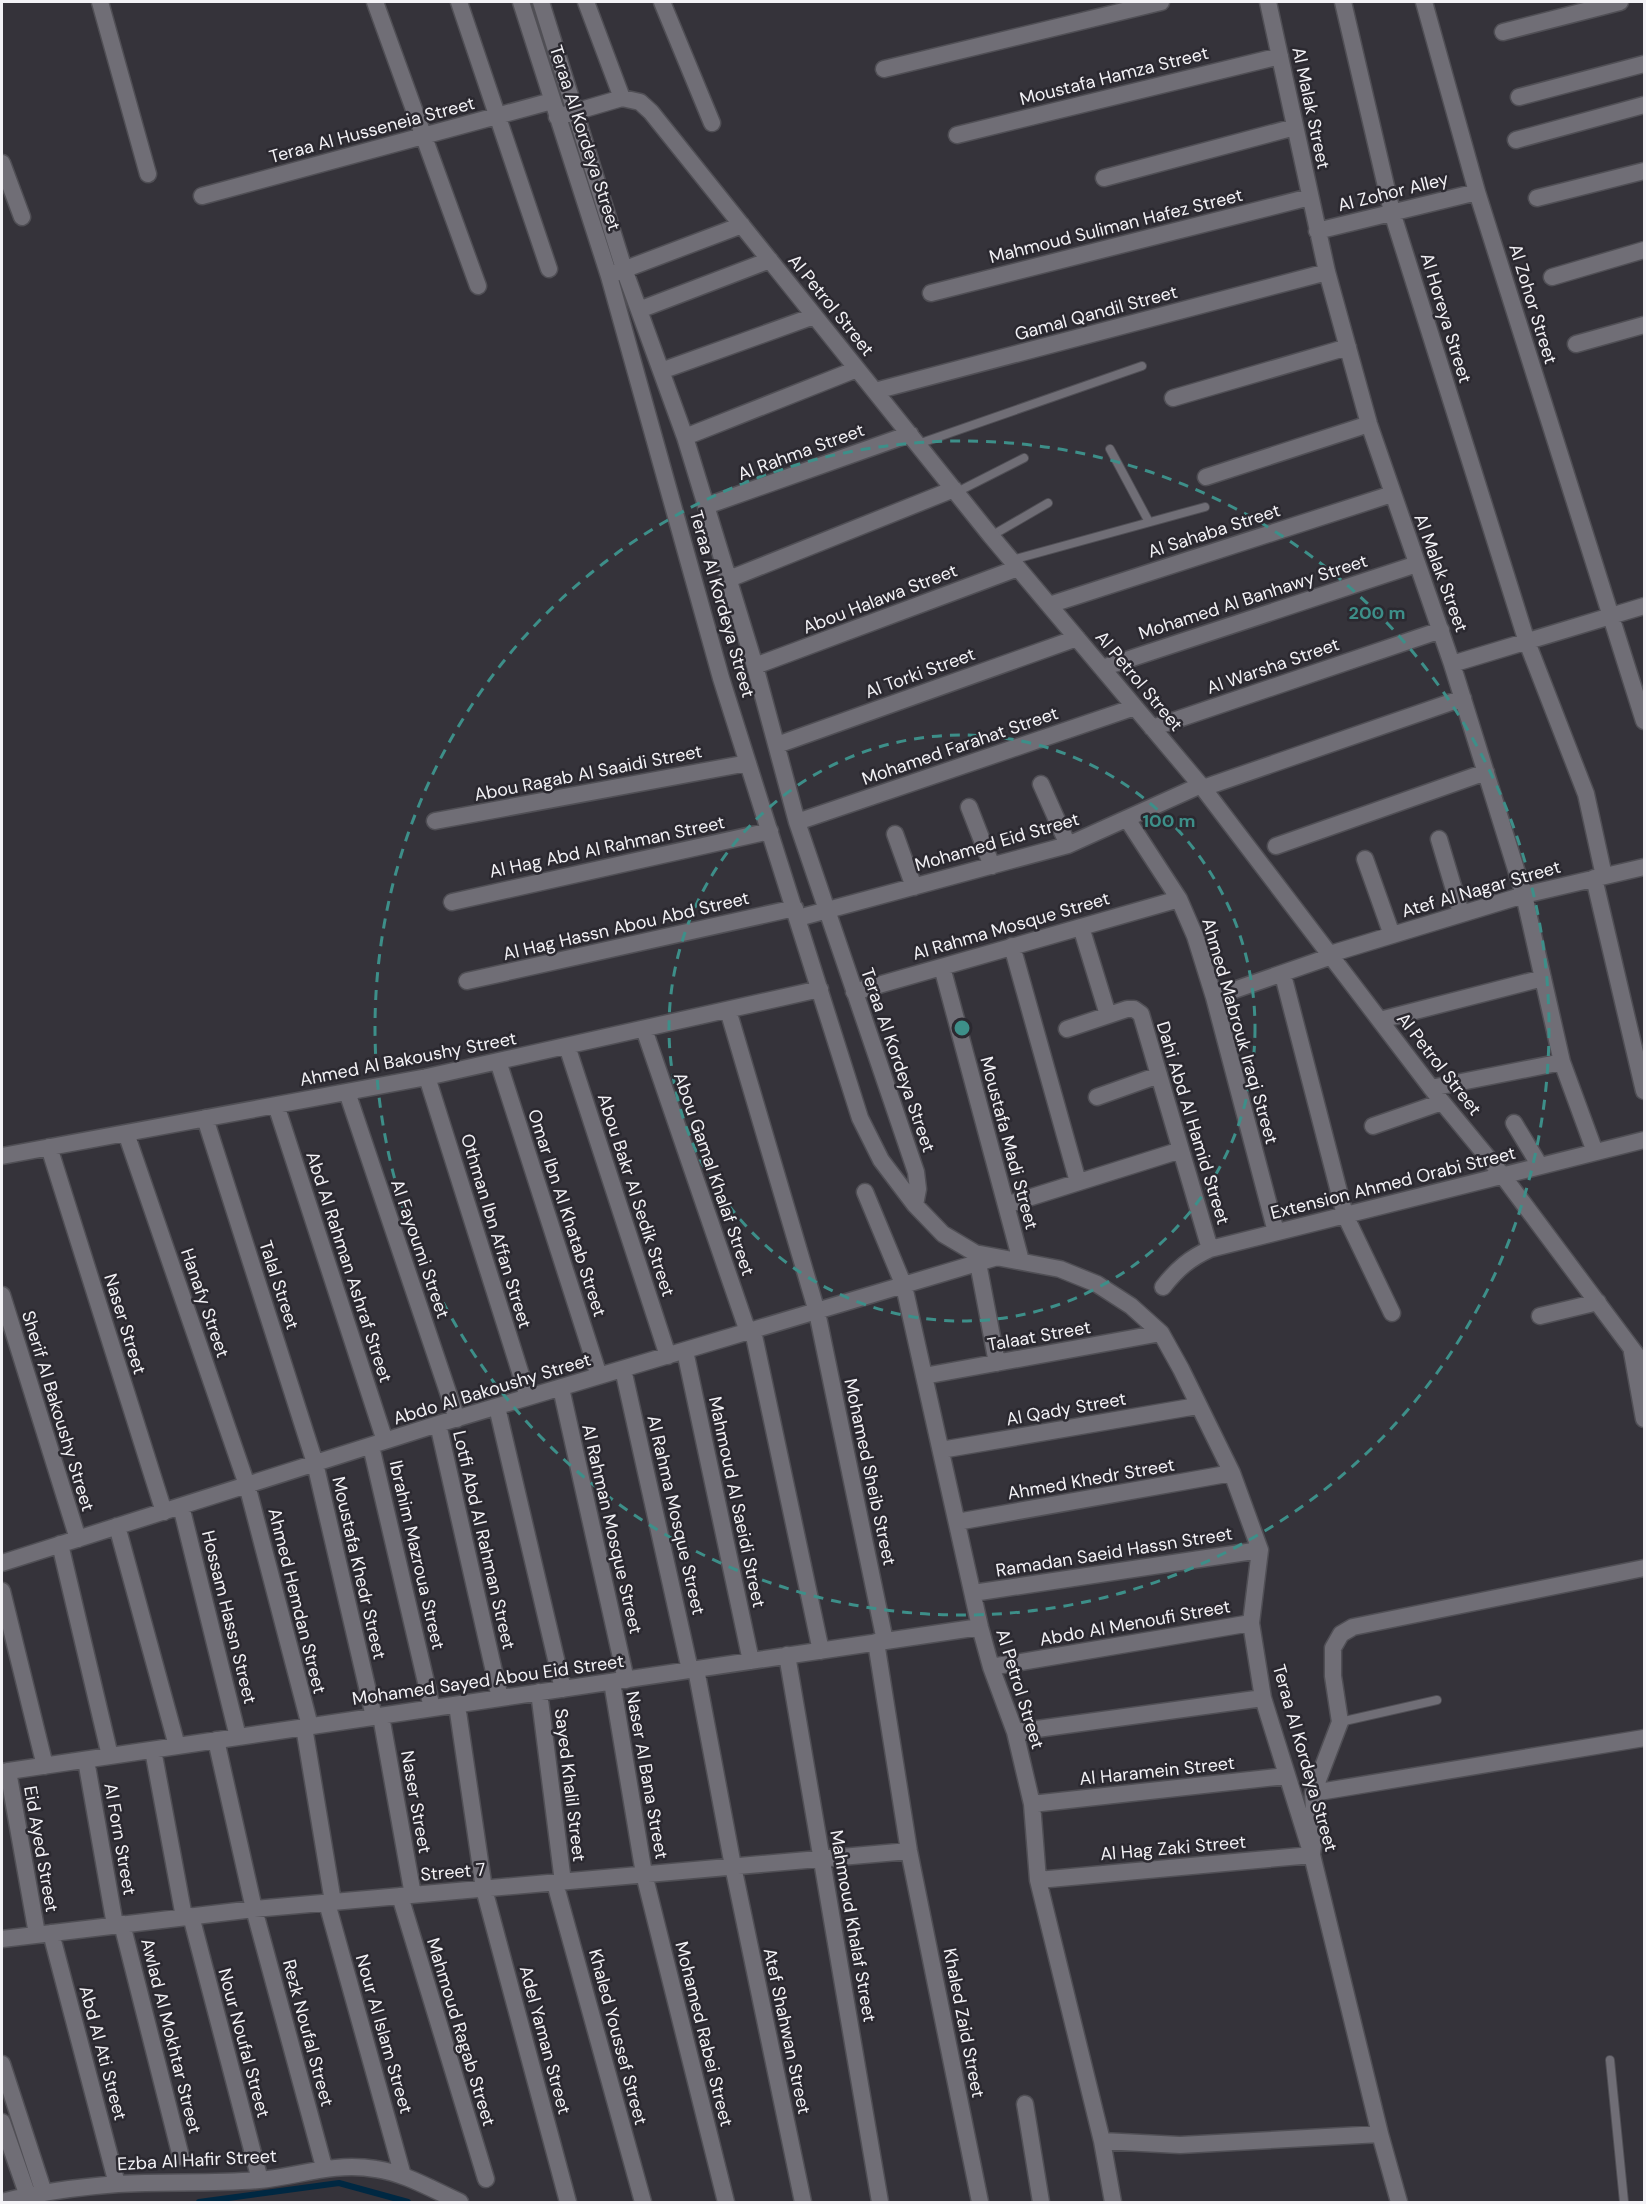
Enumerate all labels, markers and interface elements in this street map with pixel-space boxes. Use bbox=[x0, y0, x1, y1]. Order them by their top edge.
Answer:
street label: Moustafa Hamza Street bbox=[1017, 41, 1211, 111]
street label: Teraa Al Kordeya Street bbox=[544, 42, 626, 234]
street label: Al Malak Street bbox=[1286, 45, 1336, 171]
street label: Teraa Al Husseneia Street bbox=[267, 91, 477, 169]
street label: Al Zohor Alley bbox=[1335, 167, 1451, 217]
street label: Mahmoud Suliman Hafez Street bbox=[987, 183, 1245, 269]
street label: Al Zohor Street bbox=[1503, 241, 1563, 367]
street label: Al Petrol Street bbox=[783, 249, 879, 361]
street label: Al Horeya Street bbox=[1415, 250, 1477, 386]
street label: Gamal Qandil Street bbox=[1012, 280, 1180, 346]
street label: Al Rahma Street bbox=[734, 418, 868, 486]
street label: Al Sahaba Street bbox=[1145, 498, 1283, 564]
street label: Teraa Al Kordeya Street bbox=[684, 508, 760, 700]
street label: Al Malak Street bbox=[1408, 510, 1474, 636]
street label: Mohamed Al Banhawy Street bbox=[1135, 549, 1371, 645]
street label: Abou Halawa Street bbox=[799, 558, 961, 640]
text: 200 m bbox=[1349, 601, 1405, 625]
street label: Al Petrol Street bbox=[1090, 626, 1188, 736]
street label: Al Warsha Street bbox=[1204, 632, 1342, 700]
street label: Al Torki Street bbox=[862, 642, 978, 704]
street label: Mohamed Farahat Street bbox=[859, 701, 1061, 791]
street label: Abou Ragab Al Saaidi Street bbox=[472, 739, 704, 807]
street label: Mohamed Eid Street bbox=[912, 807, 1082, 877]
text: 100 m bbox=[1142, 809, 1196, 833]
street label: Al Hag Abd Al Rahman Street bbox=[487, 810, 727, 884]
street label: Atef Al Nagar Street bbox=[1399, 855, 1563, 923]
street label: Al Hag Hassn Abou Abd Street bbox=[500, 886, 752, 966]
street label: Al Rahma Mosque Street bbox=[909, 886, 1113, 966]
street label: Ahmed Mabrouk Iraqi Street bbox=[1196, 915, 1284, 1147]
street label: Teraa Al Kordeya Street bbox=[855, 965, 941, 1155]
street label: Al Petrol Street bbox=[1391, 1008, 1487, 1120]
centre of rings bbox=[952, 1018, 972, 1038]
street label: Dahi Abd Al Hamid Street bbox=[1151, 1019, 1235, 1227]
street label: Ahmed Al Bakoushy Street bbox=[298, 1026, 518, 1092]
street label: Moustafa Madi Street bbox=[974, 1054, 1044, 1232]
street label: Abou Gamal Khalaf Street bbox=[668, 1069, 760, 1279]
street label: Abou Bakr Al Sedik Street bbox=[592, 1090, 680, 1300]
street label: Omar Ibn Al Khatab Street bbox=[522, 1106, 612, 1320]
street label: Othman Ibn Affan Street bbox=[455, 1131, 537, 1331]
street label: Extension Ahmed Orabi Street bbox=[1268, 1141, 1518, 1225]
street label: Abd Al Rahman Ashraf Street bbox=[300, 1149, 398, 1385]
street label: Al Fayoumi Street bbox=[385, 1176, 455, 1322]
street label: Talal Street bbox=[253, 1237, 305, 1333]
street label: Hanafy Street bbox=[175, 1245, 235, 1361]
street label: Naser Street bbox=[98, 1271, 152, 1377]
street label: Sherif Al Bakoushy Street bbox=[16, 1308, 100, 1514]
street label: Talaat Street bbox=[985, 1315, 1093, 1357]
street label: Abdo Al Bakoushy Street bbox=[390, 1347, 594, 1431]
street label: Mohamed Sheib Street bbox=[838, 1376, 902, 1568]
street label: Al Qady Street bbox=[1004, 1387, 1128, 1431]
street label: Mahmoud Al Saeidi Street bbox=[703, 1394, 771, 1610]
street label: Al Rahma Mosque Street bbox=[641, 1413, 711, 1617]
street label: Al Rahman Mosque Street bbox=[576, 1422, 648, 1636]
street label: Lotfi Abd Al Rahman Street bbox=[447, 1428, 521, 1652]
street label: Ahmed Khedr Street bbox=[1005, 1452, 1177, 1506]
street label: Ibrahim Mazroua Street bbox=[384, 1458, 450, 1652]
street label: Moustafa Khedr Street bbox=[326, 1474, 392, 1662]
street label: Ahmed Hemdan Street bbox=[262, 1506, 332, 1696]
street label: Ramadan Saeid Hassn Street bbox=[994, 1521, 1234, 1583]
street label: Hossam Hassn Street bbox=[196, 1528, 262, 1706]
street label: Abdo Al Menoufi Street bbox=[1038, 1594, 1232, 1652]
street label: Al Petrol Street bbox=[990, 1626, 1050, 1752]
street label: Mohamed Sayed Abou Eid Street bbox=[351, 1649, 625, 1711]
street label: Teraa Al Kordeya Street bbox=[1267, 1662, 1343, 1854]
street label: Naser Al Bana Street bbox=[620, 1689, 674, 1861]
street label: Sayed Khalil Street bbox=[549, 1707, 591, 1863]
street label: Naser Street bbox=[395, 1749, 437, 1855]
street label: Al Haramein Street bbox=[1078, 1751, 1236, 1791]
street label: Al Forn Street bbox=[98, 1781, 142, 1897]
street label: Eid Ayed Street bbox=[18, 1784, 64, 1914]
street label: Mahmoud Khalaf Street bbox=[824, 1828, 882, 2024]
street label: Al Hag Zaki Street bbox=[1099, 1830, 1247, 1866]
street label: Street 7 bbox=[419, 1857, 487, 1887]
street label: Mahmoud Ragab Street bbox=[421, 1935, 501, 2129]
street label: Awlad Al Mokhtar Street bbox=[135, 1936, 207, 2136]
street label: Mohamed Rabei Street bbox=[669, 1939, 739, 2129]
street label: Khaled Youssef Street bbox=[583, 1946, 653, 2128]
street label: Atef Shahwan Street bbox=[758, 1946, 816, 2116]
street label: Khaled Zaid Street bbox=[938, 1946, 990, 2100]
street label: Nour Al Islam Street bbox=[350, 1952, 418, 2116]
street label: Rezk Noufal Street bbox=[277, 1957, 339, 2109]
street label: Adel Yaman Street bbox=[514, 1963, 576, 2117]
street label: Nour Noufal Street bbox=[213, 1966, 275, 2120]
street label: Abd Al Ati Street bbox=[73, 1983, 133, 2123]
street label: Ezba Al Hafir Street bbox=[117, 2144, 277, 2176]

